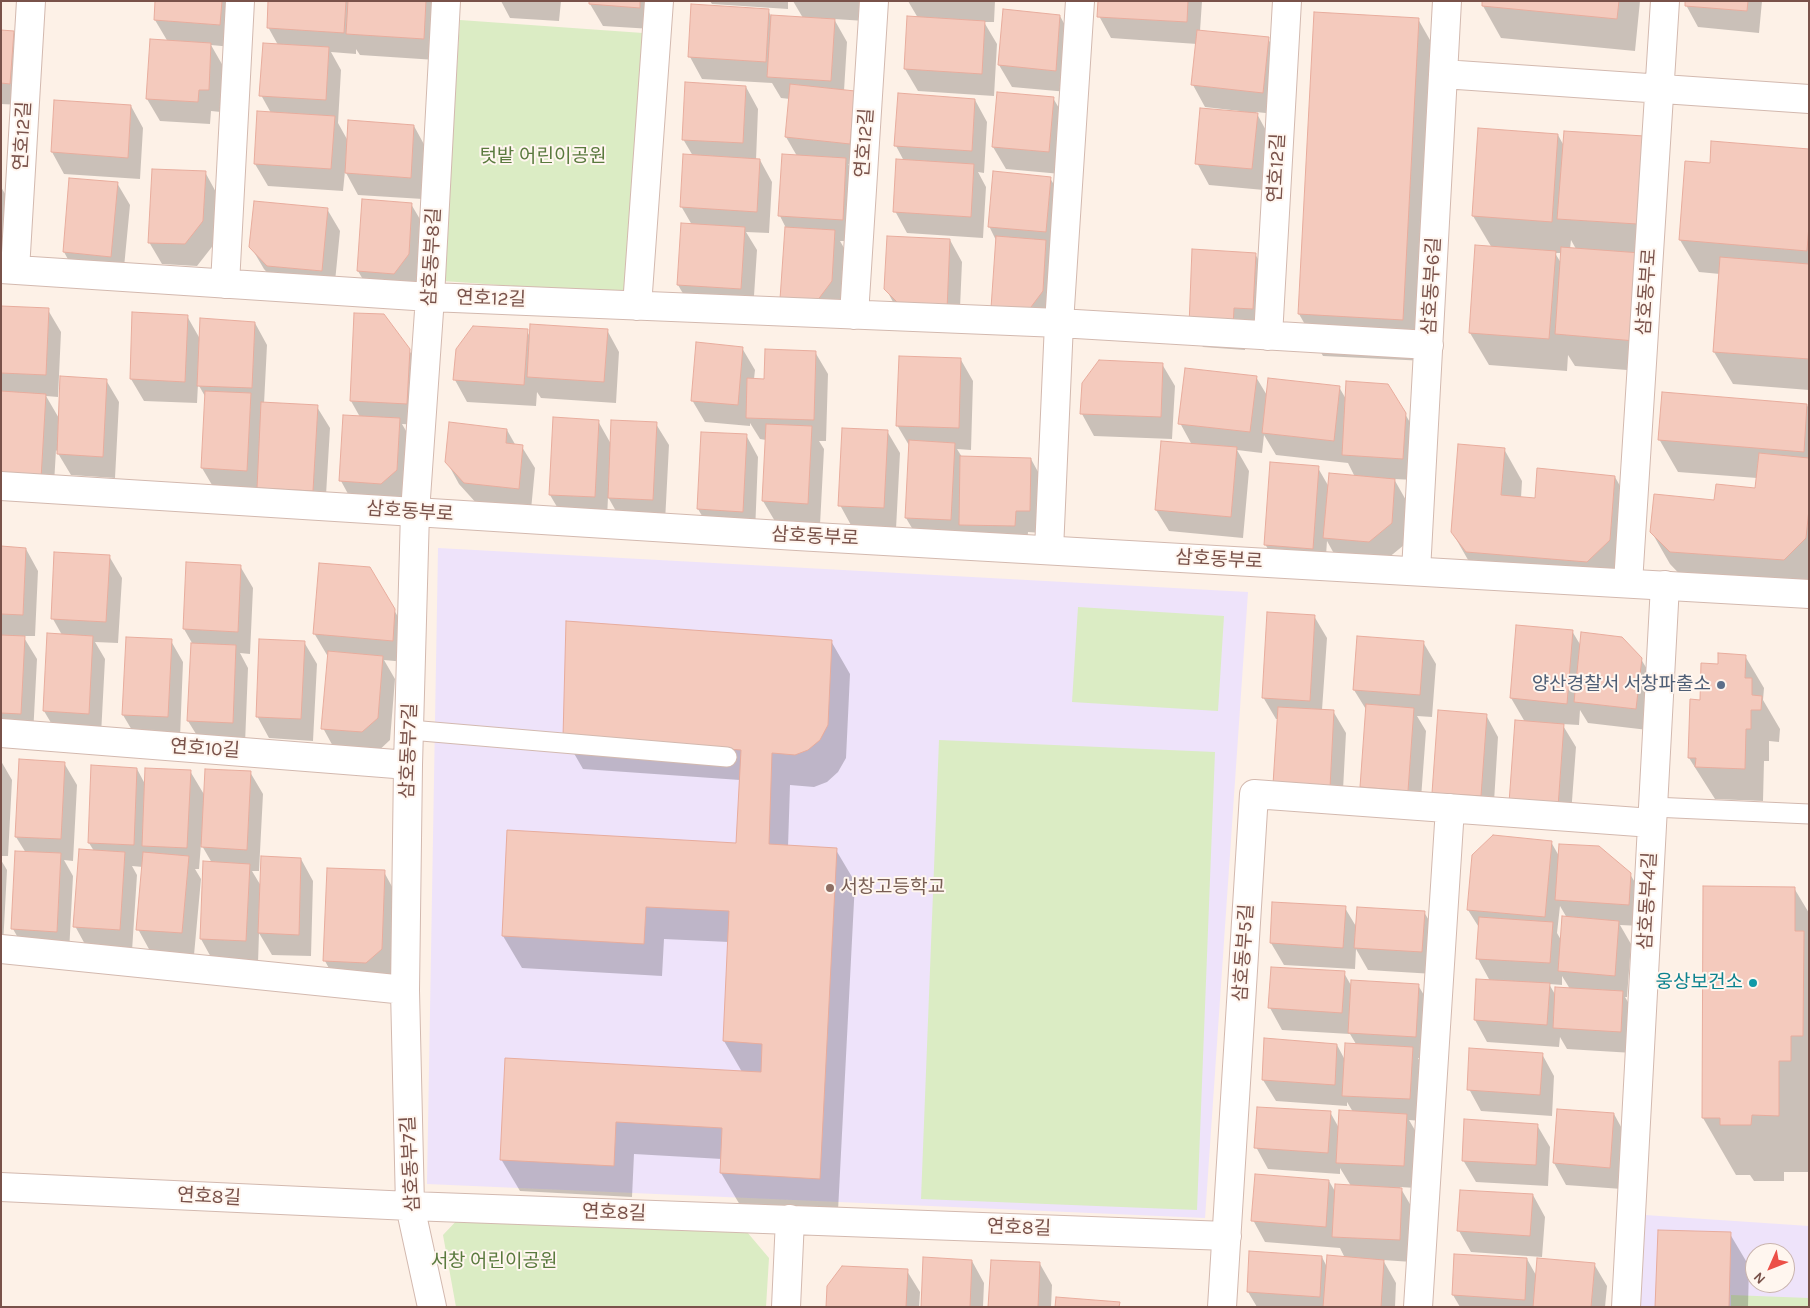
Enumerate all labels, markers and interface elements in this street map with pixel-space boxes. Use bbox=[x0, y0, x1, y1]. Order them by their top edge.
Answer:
street label: 연호12길 bbox=[10, 101, 36, 171]
street label: 연호12길 bbox=[851, 107, 879, 179]
street label: 연호12길 bbox=[1264, 133, 1290, 203]
park label: 텃밭 어린이공원 bbox=[480, 146, 606, 168]
street label: 삼호동부8길 bbox=[418, 207, 446, 307]
street label: 삼호동부6길 bbox=[1418, 236, 1446, 336]
street label: 삼호동부로 bbox=[1633, 248, 1661, 336]
street label: 연호12길 bbox=[456, 286, 526, 312]
street label: 삼호동부로 bbox=[366, 498, 454, 526]
street label: 삼호동부로 bbox=[771, 523, 859, 551]
street label: 삼호동부로 bbox=[1175, 546, 1263, 574]
place label: 양산경찰서 서창파출소 bbox=[1532, 674, 1711, 696]
marker: 양산경찰서 서창파출소 bbox=[1715, 679, 1727, 691]
street label: 삼호동부7길 bbox=[396, 702, 422, 800]
street label: 연호10길 bbox=[169, 735, 241, 763]
street label: 삼호동부4길 bbox=[1634, 851, 1662, 951]
place label: 서창고등학교 bbox=[840, 877, 945, 899]
marker: 서창고등학교 bbox=[824, 882, 836, 894]
street label: 삼호동부5길 bbox=[1229, 903, 1259, 1003]
place label: 웅상보건소 bbox=[1656, 972, 1743, 994]
marker: 웅상보건소 bbox=[1747, 977, 1759, 989]
street label: 삼호동부7길 bbox=[397, 1115, 425, 1213]
street label: 연호8길 bbox=[176, 1184, 242, 1210]
street label: 연호8길 bbox=[582, 1200, 646, 1226]
street label: 연호8길 bbox=[987, 1215, 1051, 1241]
north arrow bbox=[1745, 1243, 1795, 1293]
park label: 서창 어린이공원 bbox=[431, 1251, 557, 1273]
text: N bbox=[1750, 1269, 1769, 1288]

